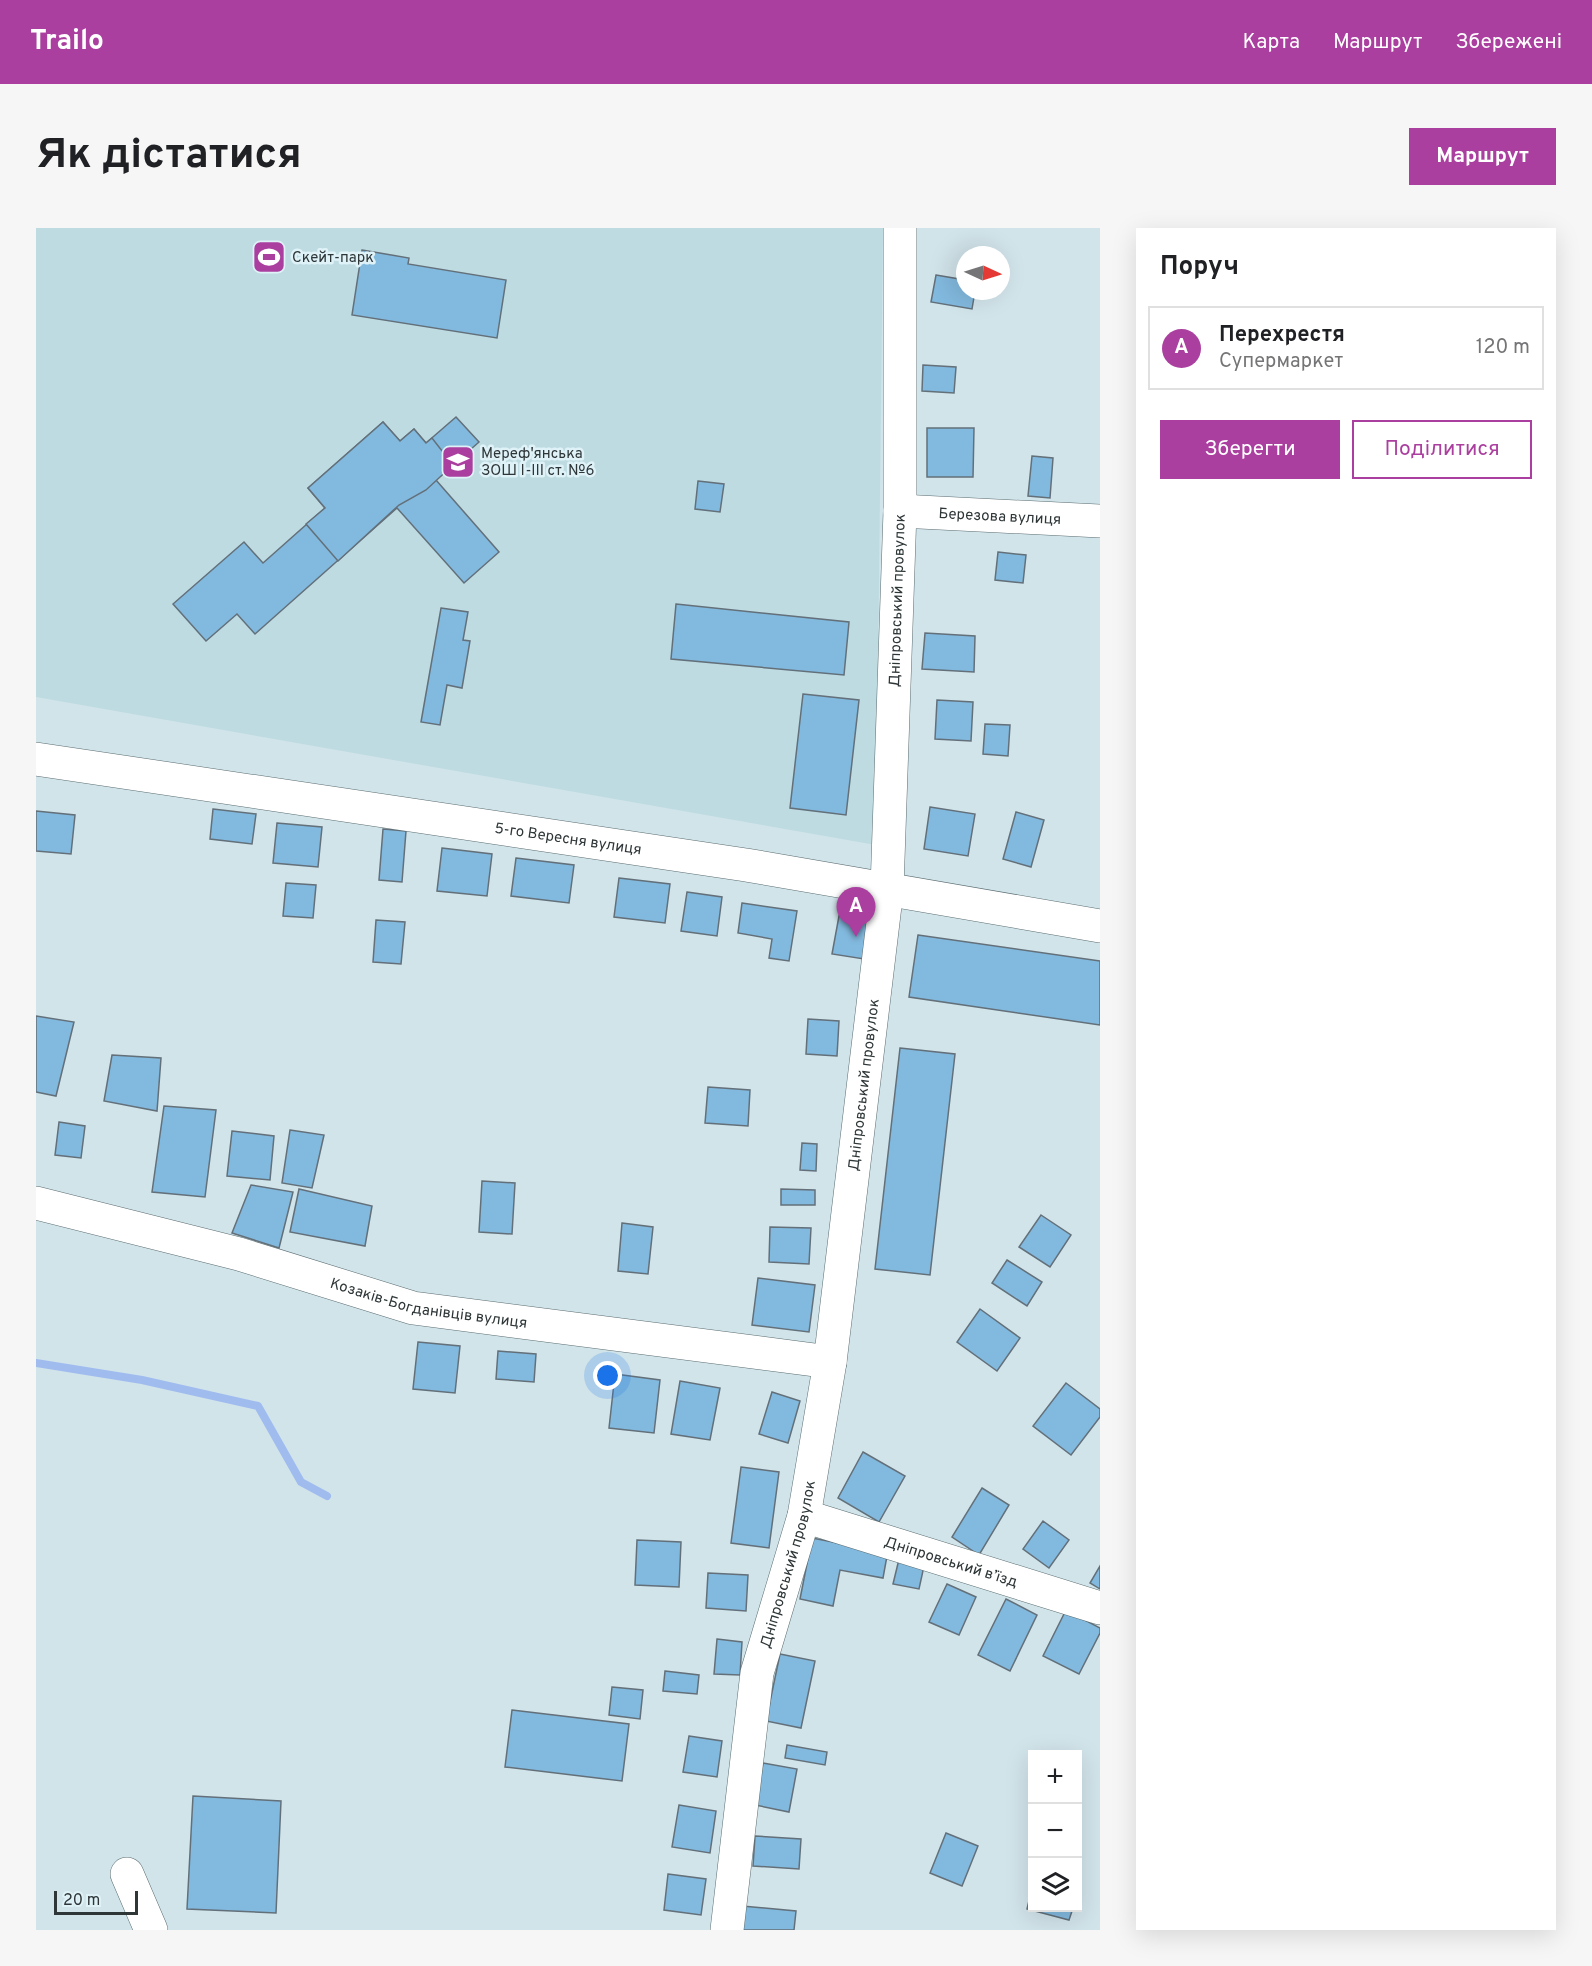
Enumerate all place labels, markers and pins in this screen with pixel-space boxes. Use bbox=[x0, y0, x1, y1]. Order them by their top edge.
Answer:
sports icon: Скейт-парк bbox=[251, 239, 287, 275]
place label: Скейт-парк bbox=[292, 249, 374, 268]
school or university icon: Мереф'янська ЗОШ І-ІІІ ст. №6 bbox=[440, 444, 476, 480]
place label: Мереф'янська ЗОШ І-ІІІ ст. №6 bbox=[481, 445, 595, 481]
pin: A bbox=[836, 888, 876, 937]

